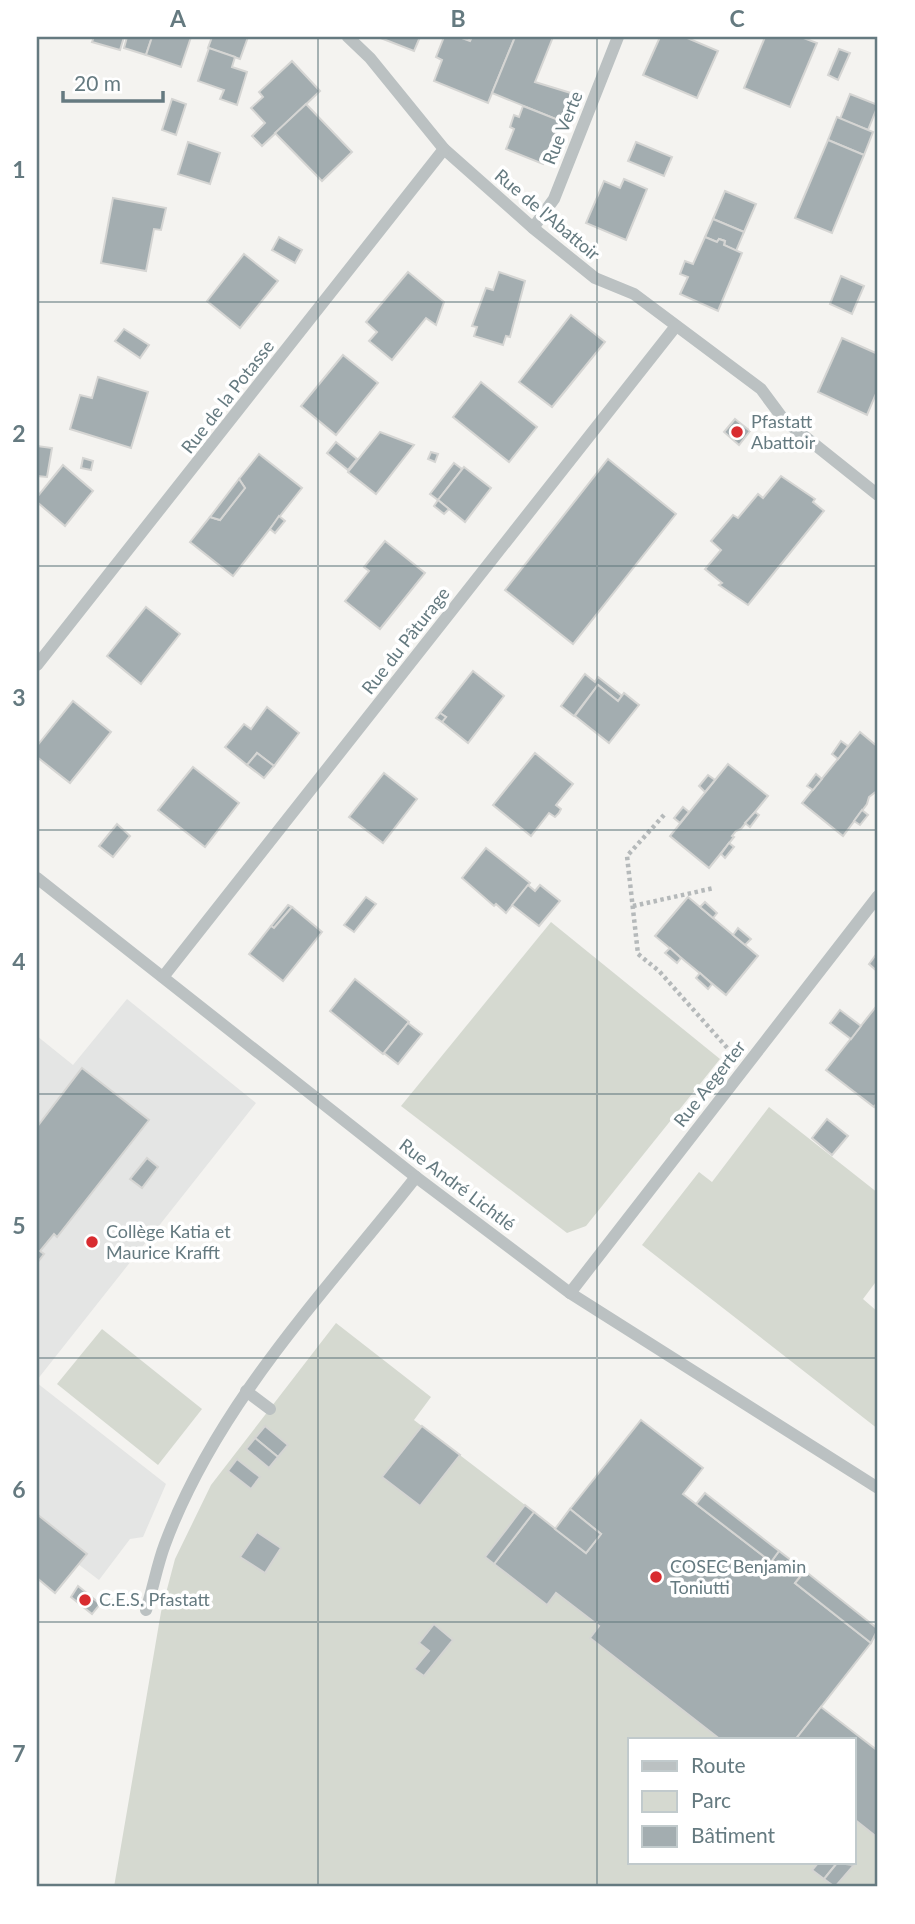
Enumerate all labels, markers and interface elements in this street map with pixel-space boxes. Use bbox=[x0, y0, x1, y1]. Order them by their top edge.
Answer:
text: A bbox=[169, 4, 187, 32]
text: B bbox=[450, 4, 466, 32]
text: C bbox=[729, 4, 745, 32]
scale bar bbox=[63, 60, 163, 104]
text: 20 m bbox=[74, 70, 121, 95]
street label: Rue Verte bbox=[537, 88, 587, 168]
text: 1 bbox=[12, 155, 26, 183]
street label: Rue de l'Abattoir bbox=[491, 164, 605, 265]
street label: Rue de la Potasse bbox=[176, 335, 278, 457]
place label: Pfastatt Abattoir bbox=[751, 410, 816, 453]
text: 2 bbox=[12, 419, 26, 447]
marker: Pfastatt Abattoir bbox=[729, 424, 745, 440]
street label: Rue du Pâturage bbox=[357, 583, 454, 698]
text: 3 bbox=[12, 683, 26, 711]
text: 4 bbox=[12, 947, 26, 975]
street label: Rue Aegerter bbox=[669, 1035, 750, 1131]
street label: Rue André Lichtlé bbox=[395, 1133, 520, 1235]
text: 5 bbox=[12, 1211, 26, 1239]
place label: Collège Katia et Maurice Krafft bbox=[106, 1220, 231, 1263]
marker: Collège Katia et Maurice Krafft bbox=[84, 1234, 100, 1250]
text: 6 bbox=[12, 1475, 26, 1503]
place label: COSEC Benjamin Toniutti bbox=[670, 1555, 806, 1598]
marker: COSEC Benjamin Toniutti bbox=[648, 1569, 664, 1585]
place label: C.E.S. Pfastatt bbox=[99, 1588, 211, 1610]
marker: C.E.S. Pfastatt bbox=[77, 1592, 93, 1608]
legend bbox=[628, 1738, 856, 1864]
text: 7 bbox=[12, 1739, 26, 1767]
text: Route bbox=[691, 1752, 746, 1777]
text: Parc bbox=[691, 1787, 731, 1812]
text: Bâtiment bbox=[691, 1822, 776, 1847]

